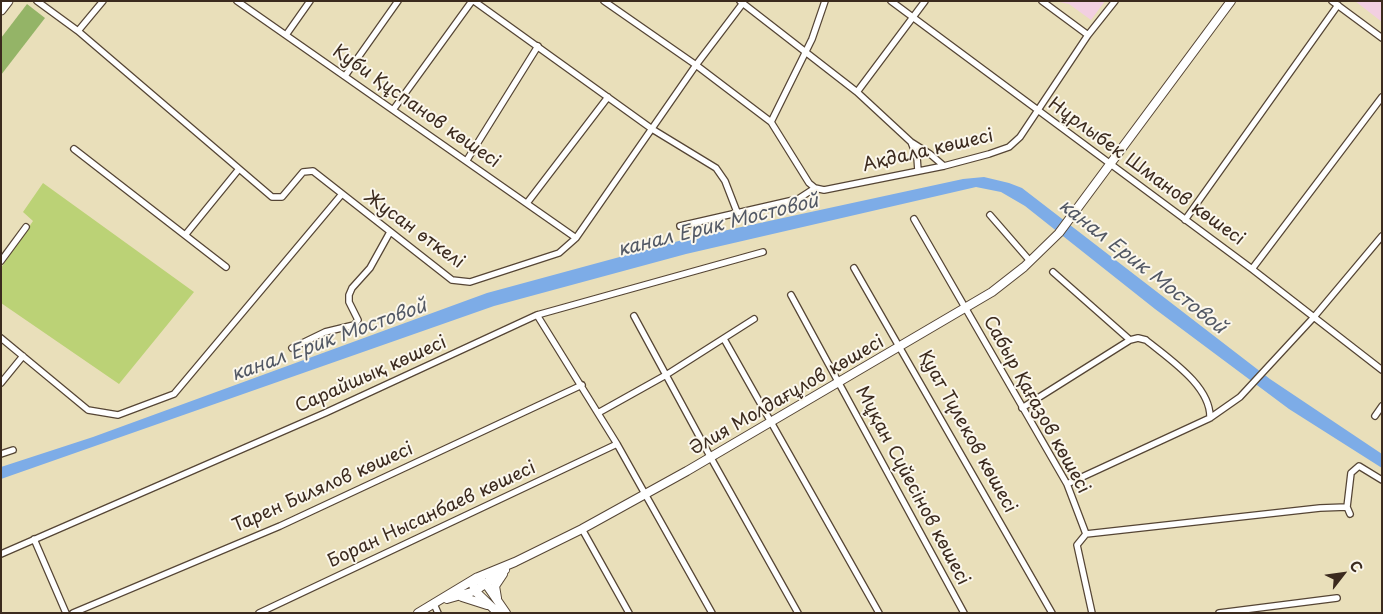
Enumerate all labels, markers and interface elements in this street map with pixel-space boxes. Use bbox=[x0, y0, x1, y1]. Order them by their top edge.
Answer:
street label: Куби Құспанов көшесi bbox=[328, 41, 504, 173]
street label: Нұрлыбек Шманов көшесі bbox=[1044, 93, 1248, 251]
street label: Ақдала көшесі bbox=[860, 125, 996, 177]
street label: Жусан өткелі bbox=[360, 186, 468, 274]
water label: канал Ерик Мостовой bbox=[615, 190, 821, 262]
water label: канал Ерик Мостовой bbox=[1054, 195, 1230, 339]
water label: канал Ерик Мостовой bbox=[228, 295, 430, 387]
street label: Сабыр Қағазов көшесі bbox=[978, 312, 1094, 498]
street label: Әлия Молдағұлов көшесі bbox=[686, 331, 888, 461]
street label: Сарайшық көшесі bbox=[292, 332, 450, 418]
street label: Қуат Түлеков көшесі bbox=[913, 347, 1021, 517]
street label: Мұқан Сүйесінов көшесі bbox=[850, 383, 974, 589]
street label: Тарен Билялов көшесі bbox=[229, 438, 417, 538]
street label: Боран Нысанбаев көшесі bbox=[325, 457, 539, 573]
north arrow bbox=[1318, 549, 1368, 599]
text: С bbox=[1345, 556, 1368, 576]

